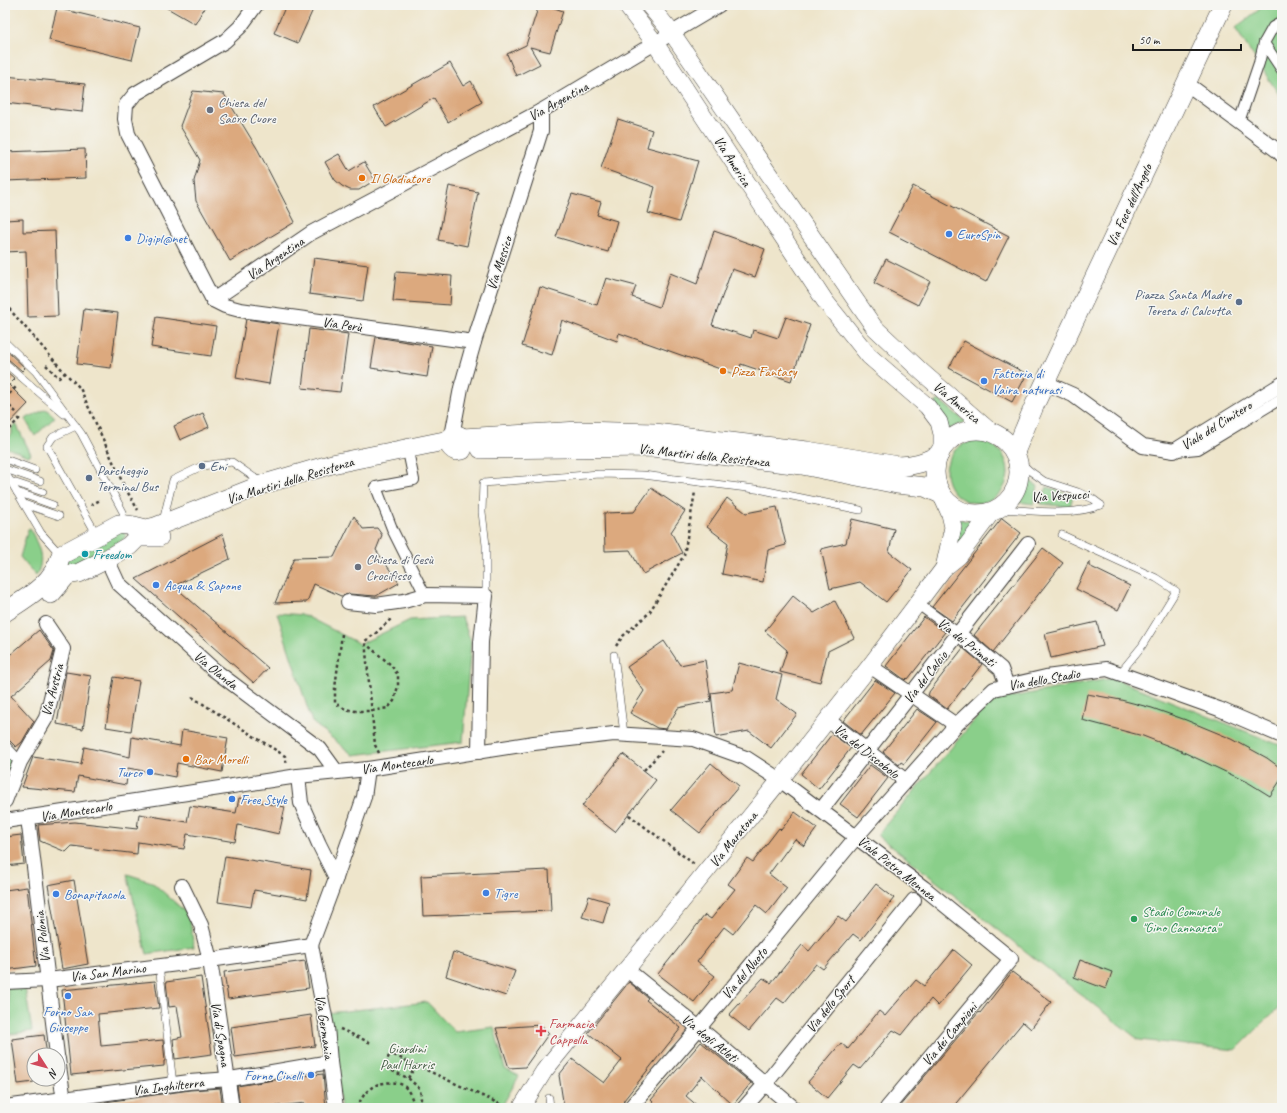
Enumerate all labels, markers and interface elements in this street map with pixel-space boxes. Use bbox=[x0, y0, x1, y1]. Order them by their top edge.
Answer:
scale bar bbox=[1133, 26, 1241, 52]
text: 50 m bbox=[1139, 32, 1161, 48]
street label: Via Argentina bbox=[525, 77, 592, 125]
place label: Chiesa del Sacro Cuore bbox=[218, 94, 277, 127]
marker: Chiesa del Sacro Cuore bbox=[205, 105, 215, 115]
street label: Via America bbox=[710, 133, 756, 191]
street label: Via Foce dell'Angelo bbox=[1103, 159, 1157, 249]
place label: Il Gladiatore bbox=[370, 170, 431, 187]
marker: Il Gladiatore bbox=[357, 173, 367, 183]
place label: EuroSpin bbox=[957, 226, 1001, 243]
marker: EuroSpin bbox=[944, 229, 954, 239]
place label: Digipl@net bbox=[136, 230, 188, 247]
street label: Via Argentina bbox=[243, 232, 308, 284]
street label: Via Messico bbox=[483, 232, 517, 292]
marker: Digipl@net bbox=[123, 233, 133, 243]
place label: Piazza Santa Madre Teresa di Calcutta bbox=[1135, 286, 1232, 319]
marker: Piazza Santa Madre Teresa di Calcutta bbox=[1234, 297, 1244, 307]
street label: Via Perù bbox=[321, 313, 364, 336]
place label: Pizza Fantasy bbox=[731, 363, 798, 380]
place label: Fattoria di Vaira naturasi bbox=[992, 365, 1064, 398]
marker: Pizza Fantasy bbox=[718, 366, 728, 376]
marker: Fattoria di Vaira naturasi bbox=[979, 376, 989, 386]
street label: Via America bbox=[930, 378, 985, 428]
street label: Viale del Cimitero bbox=[1178, 396, 1256, 454]
street label: Via Martiri della Resistenza bbox=[638, 440, 772, 471]
street label: Via Martiri della Resistenza bbox=[225, 453, 357, 508]
place label: Eni bbox=[210, 458, 229, 475]
marker: Eni bbox=[197, 461, 207, 471]
place label: Parcheggio Terminal Bus bbox=[97, 462, 159, 495]
marker: Parcheggio Terminal Bus bbox=[84, 473, 94, 483]
street label: Via Vespucci bbox=[1031, 485, 1092, 505]
place label: Freedom bbox=[93, 546, 133, 563]
marker: Freedom bbox=[80, 549, 90, 559]
place label: Chiesa di Gesù Crocifisso bbox=[366, 551, 434, 584]
marker: Chiesa di Gesù Crocifisso bbox=[353, 562, 363, 572]
place label: Acqua & Sapone bbox=[164, 577, 242, 594]
marker: Acqua & Sapone bbox=[151, 580, 161, 590]
street label: Via dei Primati bbox=[934, 614, 1001, 672]
street label: Via del Calcio bbox=[900, 647, 952, 707]
street label: Via Olanda bbox=[190, 648, 242, 694]
street label: Via Austria bbox=[37, 661, 68, 718]
street label: Via dello Stadio bbox=[1007, 665, 1082, 694]
street label: Via del Discobolo bbox=[831, 721, 904, 783]
place label: Bar Morelli bbox=[194, 751, 250, 768]
street label: Via Montecarlo bbox=[360, 751, 435, 778]
marker: Bar Morelli bbox=[181, 754, 191, 764]
place label: Turco bbox=[117, 764, 144, 781]
marker: Turco bbox=[145, 767, 155, 777]
place label: Free Style bbox=[240, 791, 288, 808]
marker: Free Style bbox=[227, 794, 237, 804]
street label: Via Montecarlo bbox=[39, 797, 114, 826]
street label: Via Maratona bbox=[706, 807, 762, 871]
street label: Viale Pietro Mennea bbox=[854, 833, 940, 905]
place label: Tigre bbox=[494, 885, 519, 902]
place label: Bonapitacola bbox=[64, 886, 126, 903]
marker: Tigre bbox=[481, 888, 491, 898]
marker: Bonapitacola bbox=[51, 889, 61, 899]
place label: Stadio Comunale "Gino Cannarsa" bbox=[1142, 903, 1222, 936]
street label: Via Polonia bbox=[31, 909, 54, 964]
marker: Stadio Comunale "Gino Cannarsa" bbox=[1129, 914, 1139, 924]
street label: Via del Nuoto bbox=[718, 943, 772, 1003]
street label: Via San Marino bbox=[69, 959, 148, 986]
street label: Via dello Sport bbox=[802, 971, 860, 1036]
marker: Forno San Giuseppe bbox=[63, 991, 73, 1001]
street label: Via Germania bbox=[312, 994, 338, 1061]
street label: Via dei Campioni bbox=[918, 998, 982, 1069]
street label: Via di Spagna bbox=[207, 1001, 234, 1069]
place label: Forno San Giuseppe bbox=[43, 1003, 93, 1036]
street label: Via degli Atleti bbox=[678, 1010, 743, 1068]
place label: Farmacia Cappella bbox=[549, 1015, 595, 1048]
marker: Farmacia Cappella bbox=[536, 1026, 546, 1036]
park label: Giardini Paul Harris bbox=[380, 1040, 435, 1073]
north arrow bbox=[26, 1047, 66, 1087]
text: N bbox=[45, 1066, 62, 1082]
place label: Forno Cinelli bbox=[245, 1067, 305, 1084]
marker: Forno Cinelli bbox=[306, 1070, 316, 1080]
street label: Via Inghilterra bbox=[132, 1074, 206, 1099]

